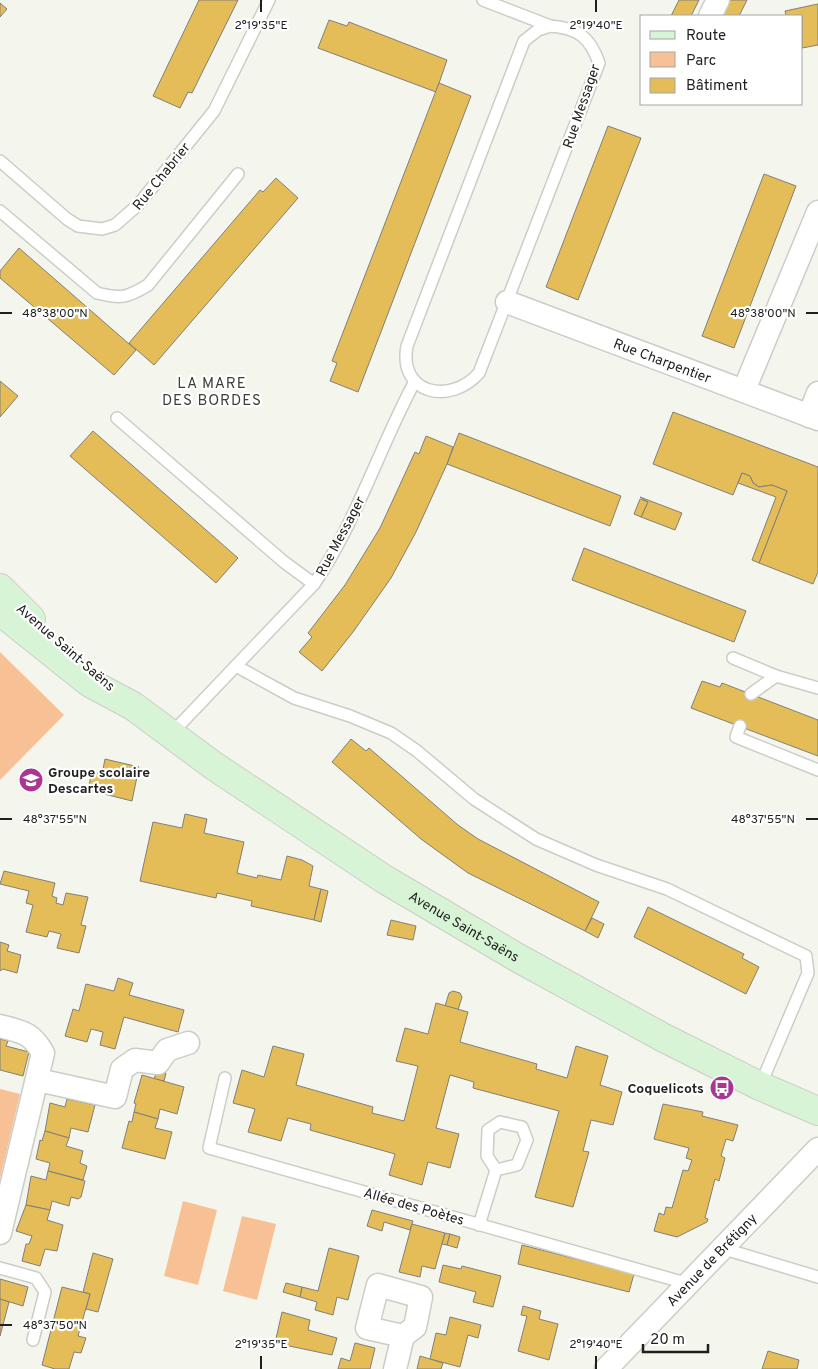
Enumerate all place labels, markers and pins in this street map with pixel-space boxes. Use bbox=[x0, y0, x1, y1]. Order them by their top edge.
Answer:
place label: Groupe scolaire Descartes bbox=[48, 765, 150, 798]
school or university icon: Groupe scolaire Descartes bbox=[18, 767, 44, 793]
bus stop icon: Coquelicots bbox=[709, 1075, 735, 1101]
place label: Coquelicots bbox=[627, 1081, 704, 1098]

